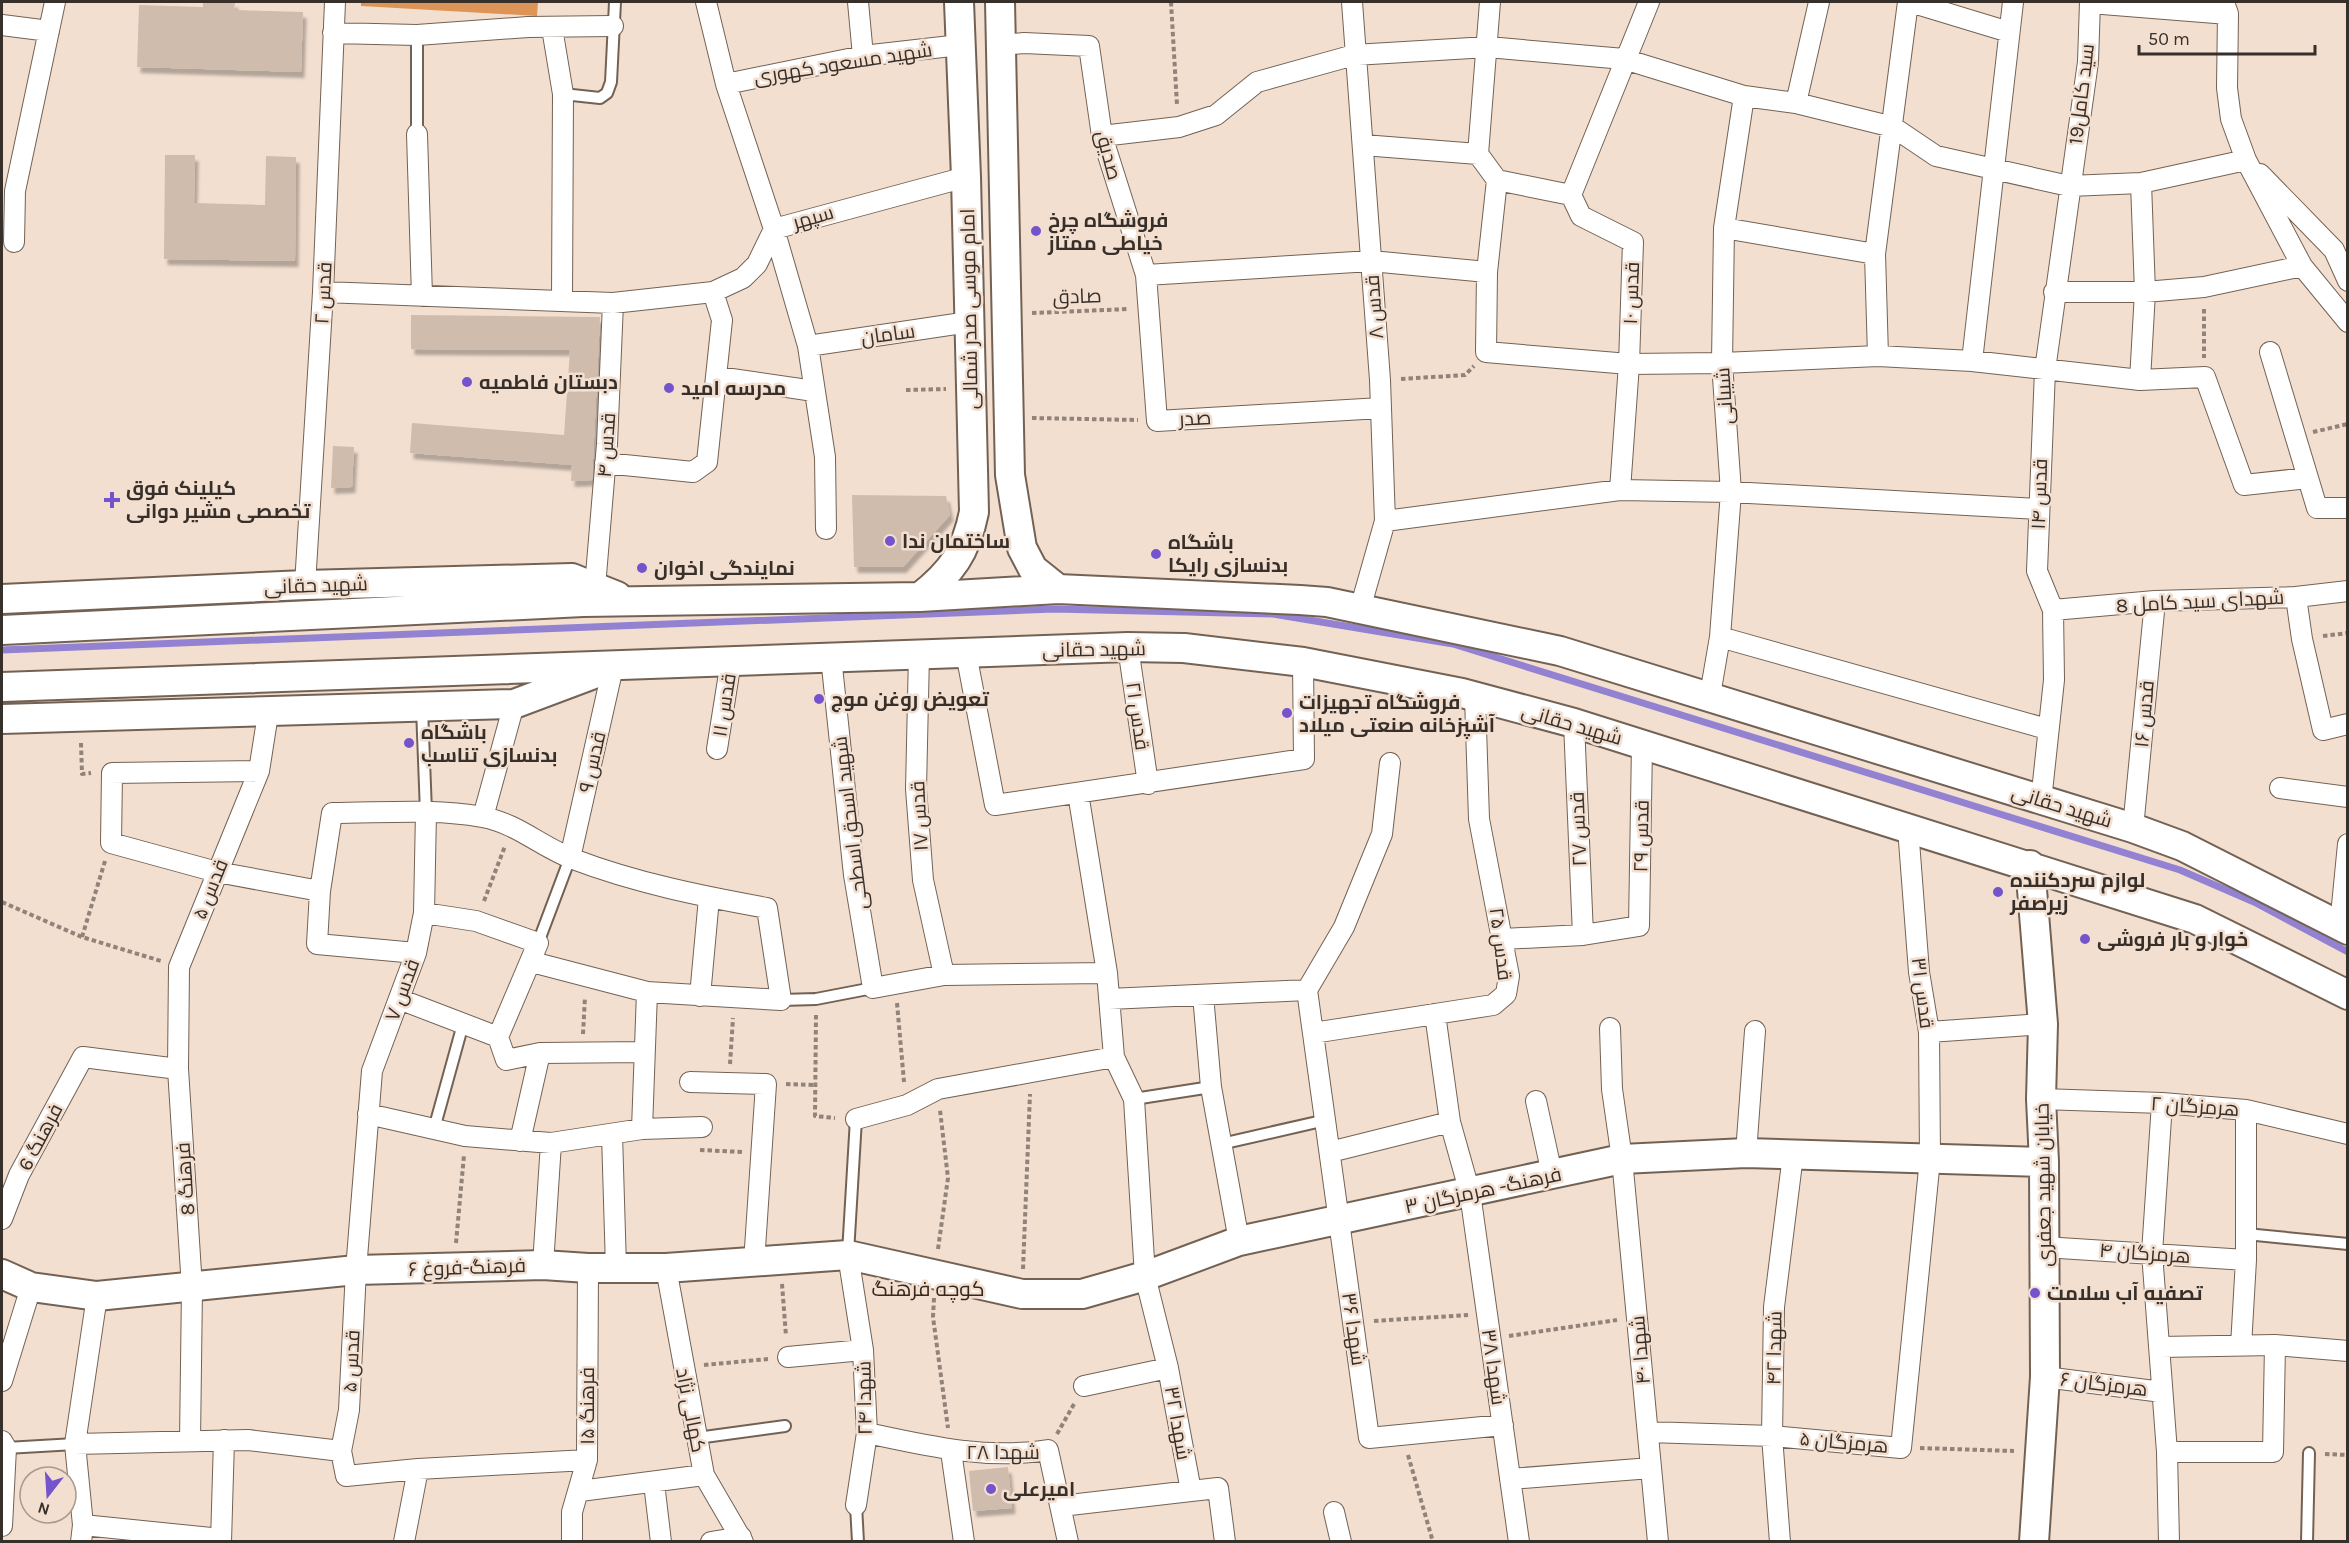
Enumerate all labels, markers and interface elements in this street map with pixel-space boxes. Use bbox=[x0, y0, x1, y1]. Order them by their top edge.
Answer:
scale bar bbox=[2139, 18, 2314, 56]
text: 50 m bbox=[2148, 28, 2190, 50]
street label: شهید مسعود کهوری bbox=[752, 38, 934, 90]
street label: سید کامل19 bbox=[2064, 42, 2100, 146]
street label: صدیق bbox=[1090, 128, 1126, 183]
street label: سپهر bbox=[789, 201, 837, 236]
street label: امام موسی صدر شمالی bbox=[956, 208, 985, 410]
place label: فروشگاه چرخ خیاطی ممتاز bbox=[1047, 209, 1168, 255]
marker: فروشگاه چرخ خیاطی ممتاز bbox=[1029, 224, 1043, 238]
street label: قدس ۲ bbox=[310, 261, 338, 325]
street label: قدس ۱۰ bbox=[1619, 261, 1645, 325]
street label: قدس ۸ bbox=[1361, 274, 1389, 340]
street label: صادق bbox=[1052, 284, 1102, 310]
street label: سامان bbox=[859, 319, 917, 351]
street label: شیبانی bbox=[1711, 367, 1739, 425]
place label: دبستان فاطمیه bbox=[479, 371, 618, 394]
marker: دبستان فاطمیه bbox=[460, 375, 474, 389]
place label: مدرسه امید bbox=[681, 377, 786, 400]
marker: مدرسه امید bbox=[662, 381, 676, 395]
street label: صدر bbox=[1177, 406, 1212, 431]
street label: قدس ۴ bbox=[593, 412, 621, 478]
street label: قدس ۱۴ bbox=[2027, 458, 2053, 530]
place label: کیلینک فوق تخصصی مشیر دوانی bbox=[126, 477, 311, 523]
marker: کیلینک فوق تخصصی مشیر دوانی bbox=[103, 491, 121, 509]
place label: ساختمان ندا bbox=[902, 530, 1010, 553]
place label: باشگاه بدنسازی رایکا bbox=[1168, 531, 1288, 577]
marker: ساختمان ندا bbox=[883, 534, 897, 548]
marker: باشگاه بدنسازی رایکا bbox=[1149, 547, 1163, 561]
place label: نمایندگی اخوان bbox=[654, 557, 795, 580]
marker: نمایندگی اخوان bbox=[635, 561, 649, 575]
street label: شهید حقانی bbox=[264, 572, 368, 600]
street label: شهدای سید کامل 8 bbox=[2115, 586, 2285, 618]
street label: شهید حقانی bbox=[1042, 637, 1146, 663]
street label: قدس ۱۱ bbox=[708, 672, 742, 739]
street label: قدس ۱۶ bbox=[2130, 679, 2160, 749]
street label: قدس ۲۱ bbox=[1120, 681, 1154, 752]
place label: تعویض روغن موج bbox=[831, 688, 989, 713]
place label: فروشگاه تجهیزات آشپزخانه صنعتی میلاد bbox=[1299, 691, 1496, 739]
marker: تعویض روغن موج bbox=[812, 692, 826, 706]
street label: شهید حقانی bbox=[1518, 699, 1625, 751]
marker: فروشگاه تجهیزات آشپزخانه صنعتی میلاد bbox=[1280, 706, 1294, 720]
place label: باشگاه بدنسازی تناسب bbox=[421, 721, 557, 767]
street label: قدس ۹ bbox=[574, 729, 612, 795]
street label: شهید اسحق اسطحی bbox=[828, 735, 874, 911]
marker: باشگاه بدنسازی تناسب bbox=[402, 736, 416, 750]
street label: قدس ۱۷ bbox=[906, 780, 934, 852]
street label: شهید حقانی bbox=[2009, 780, 2115, 834]
street label: قدس ۲۷ bbox=[1566, 791, 1592, 867]
street label: قدس ۲۹ bbox=[1629, 799, 1655, 873]
street label: قدس ۵ bbox=[188, 856, 234, 923]
place label: لوازم سردکننده زیرصفر bbox=[2009, 869, 2145, 915]
marker: لوازم سردکننده زیرصفر bbox=[1991, 885, 2005, 899]
street label: قدس ۲۵ bbox=[1484, 906, 1516, 982]
place label: خوار و بار فروشی bbox=[2097, 928, 2248, 951]
marker: خوار و بار فروشی bbox=[2078, 932, 2092, 946]
street label: قدس ۷ bbox=[381, 956, 425, 1025]
street label: قدس ۳۱ bbox=[1906, 956, 1938, 1030]
street label: هرمزگان ۲ bbox=[2150, 1092, 2240, 1122]
street label: فرهنگ 6 bbox=[13, 1100, 68, 1175]
street label: خیابان شهید جعفری bbox=[2031, 1103, 2057, 1267]
street label: فرهنگ 8 bbox=[171, 1142, 200, 1216]
street label: فرهنگ- هرمزگان ۳ bbox=[1403, 1163, 1564, 1219]
street label: هرمزگان ۴ bbox=[2098, 1239, 2191, 1269]
street label: فرهنگ-فروغ ۶ bbox=[408, 1254, 526, 1283]
district label: کوچه فرهنگ bbox=[871, 1277, 985, 1303]
place label: تصفیه آب سلامت bbox=[2047, 1282, 2203, 1305]
marker: تصفیه آب سلامت bbox=[2028, 1286, 2042, 1300]
street label: شهدا ۳۶ bbox=[1336, 1291, 1370, 1367]
street label: شهدا ۴۲ bbox=[1762, 1311, 1788, 1385]
street label: شهدا ۴۰ bbox=[1626, 1315, 1656, 1385]
street label: شهدا ۳۸ bbox=[1476, 1328, 1510, 1407]
street label: قدس ۵ bbox=[338, 1329, 366, 1393]
street label: شهدا ۲۴ bbox=[852, 1361, 878, 1435]
street label: کهالی نژاد bbox=[670, 1366, 710, 1455]
street label: فرهنگ ۱۵ bbox=[576, 1367, 599, 1445]
street label: هرمزگان ۶ bbox=[2059, 1368, 2149, 1402]
street label: شهدا ۳۲ bbox=[1159, 1384, 1195, 1462]
street label: هرمزگان ۵ bbox=[1798, 1427, 1889, 1459]
street label: شهدا ۲۸ bbox=[966, 1441, 1040, 1465]
north arrow bbox=[18, 1465, 78, 1525]
place label: امیرعلی bbox=[1003, 1478, 1075, 1501]
marker: امیرعلی bbox=[984, 1482, 998, 1496]
text: N bbox=[35, 1498, 52, 1520]

